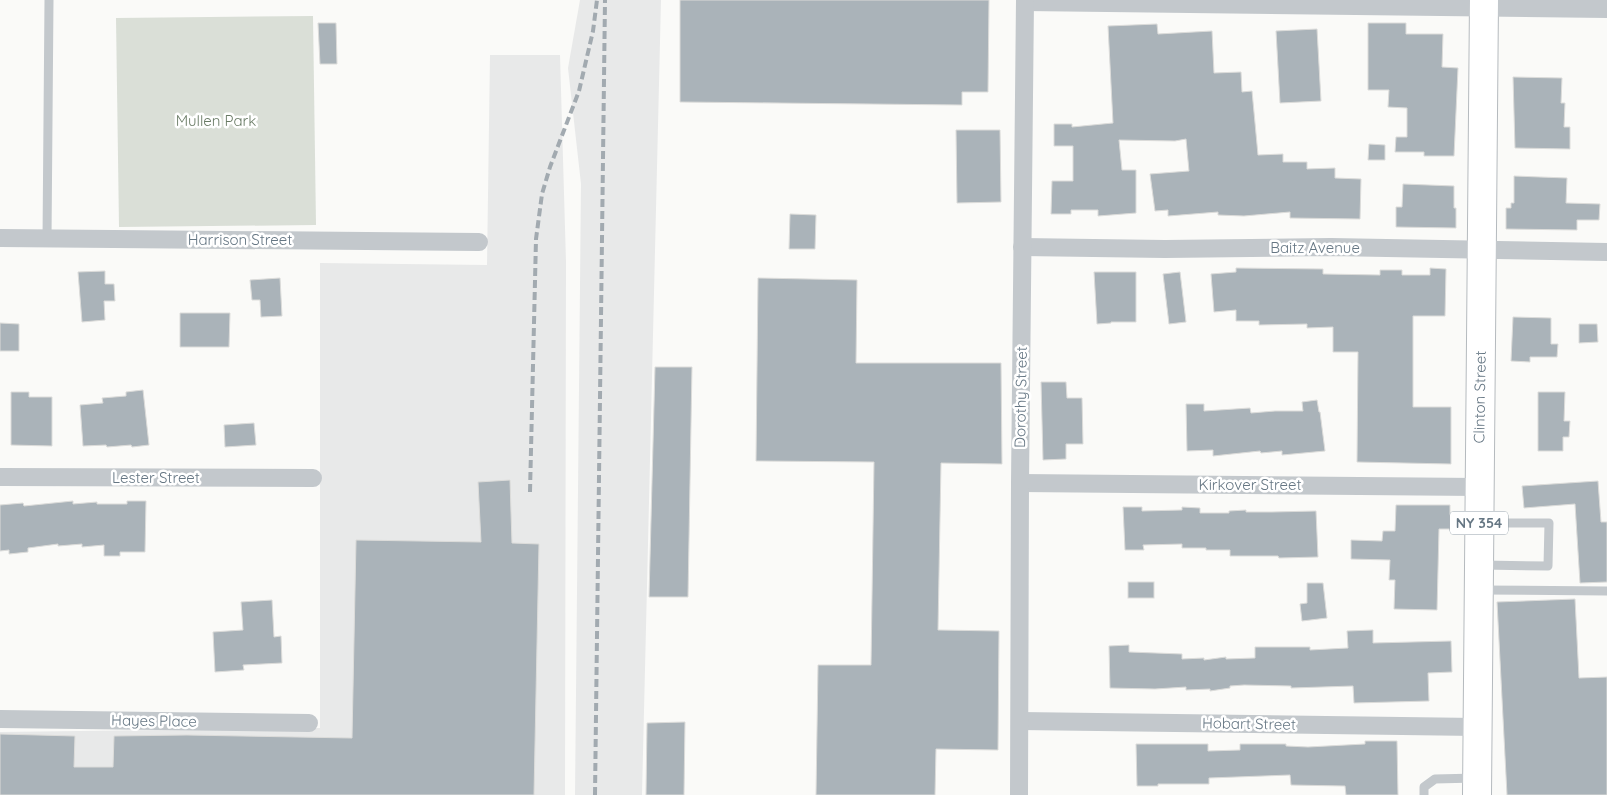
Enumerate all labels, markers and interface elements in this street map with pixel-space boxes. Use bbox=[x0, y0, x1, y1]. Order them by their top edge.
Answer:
park label: Mullen Park bbox=[176, 111, 256, 130]
street label: Harrison Street bbox=[188, 230, 292, 249]
street label: Baitz Avenue bbox=[1270, 238, 1360, 257]
street label: Dorothy Street bbox=[1010, 346, 1031, 448]
street label: Clinton Street bbox=[1469, 350, 1490, 444]
street label: Lester Street bbox=[112, 468, 200, 487]
street label: Kirkover Street bbox=[1199, 475, 1302, 494]
road number: NY 354 bbox=[1450, 512, 1508, 534]
street label: Hayes Place bbox=[111, 710, 197, 731]
street label: Hobart Street bbox=[1202, 713, 1296, 734]

